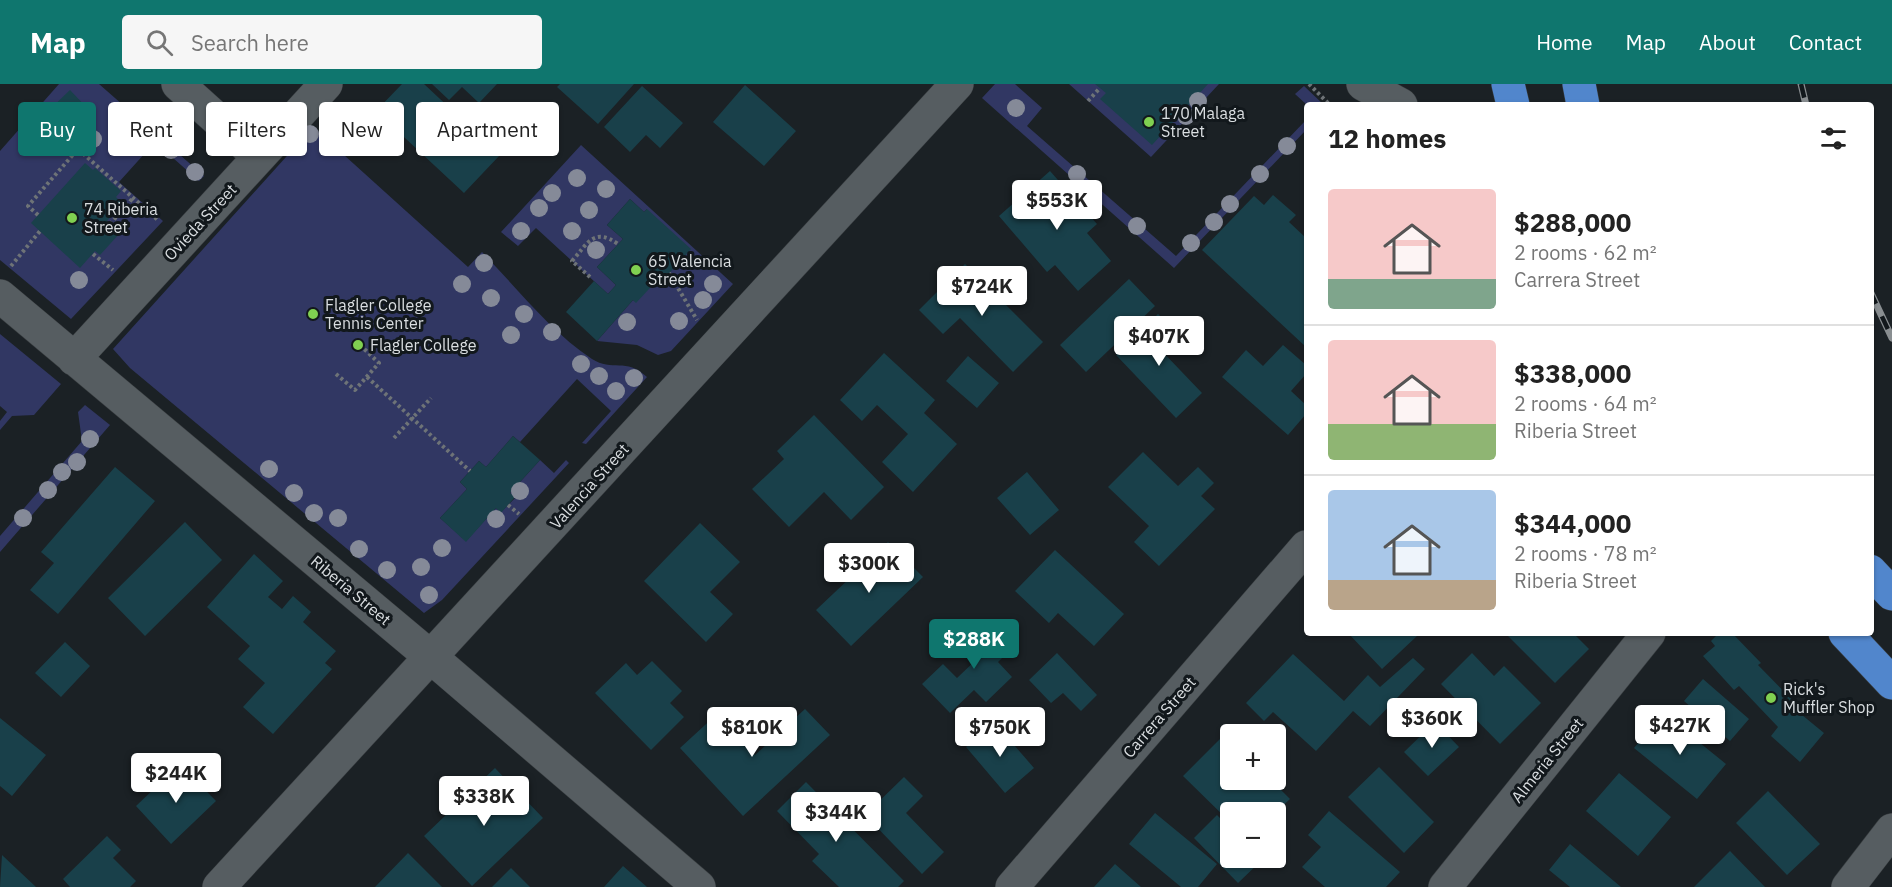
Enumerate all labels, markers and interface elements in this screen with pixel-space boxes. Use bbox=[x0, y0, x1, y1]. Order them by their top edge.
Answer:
search box bbox=[122, 15, 542, 69]
text: Map bbox=[30, 24, 86, 61]
icon: search bbox=[143, 26, 176, 59]
text: Search here bbox=[191, 28, 309, 57]
text: Home bbox=[1536, 28, 1593, 56]
text: Map bbox=[1626, 28, 1666, 56]
text: About bbox=[1699, 28, 1756, 56]
text: Contact bbox=[1789, 28, 1862, 56]
chip: Buy bbox=[18, 102, 96, 156]
chip: Rent bbox=[108, 102, 194, 156]
chip: Filters bbox=[206, 102, 307, 156]
chip: New bbox=[319, 102, 404, 156]
chip: Apartment bbox=[416, 102, 559, 156]
place label: 170 Malaga Street bbox=[1161, 103, 1245, 141]
marker: 170 Malaga Street bbox=[1142, 115, 1156, 129]
text: 12 homes bbox=[1328, 121, 1446, 155]
icon: filters bbox=[1817, 122, 1850, 155]
street label: Ovieda Street bbox=[159, 180, 241, 264]
pin: $553K bbox=[1015, 180, 1099, 231]
text: $553K bbox=[1026, 186, 1088, 213]
place label: 74 Riberia Street bbox=[84, 199, 158, 237]
text: $288,000 bbox=[1514, 205, 1631, 239]
marker: 74 Riberia Street bbox=[65, 211, 79, 225]
icon: home bbox=[1376, 213, 1448, 285]
text: 2 rooms · 62 m² bbox=[1514, 239, 1657, 266]
place label: 65 Valencia Street bbox=[648, 251, 732, 289]
marker: 65 Valencia Street bbox=[629, 263, 643, 277]
pin: $724K bbox=[940, 266, 1024, 317]
text: Carrera Street bbox=[1514, 266, 1640, 293]
text: $724K bbox=[951, 272, 1013, 299]
place label: Flagler College Tennis Center bbox=[325, 295, 432, 333]
marker: Flagler College Tennis Center bbox=[306, 307, 320, 321]
pin: $407K bbox=[1117, 316, 1201, 367]
text: $407K bbox=[1128, 322, 1190, 349]
place label: Flagler College bbox=[370, 335, 477, 355]
marker: Flagler College bbox=[351, 338, 365, 352]
text: $338,000 bbox=[1514, 356, 1631, 390]
icon: home bbox=[1376, 364, 1448, 436]
text: 2 rooms · 64 m² bbox=[1514, 390, 1657, 417]
text: Riberia Street bbox=[1514, 417, 1637, 444]
street label: Valencia Street bbox=[545, 439, 633, 533]
text: $344,000 bbox=[1514, 506, 1631, 540]
icon: home bbox=[1376, 514, 1448, 586]
text: 2 rooms · 78 m² bbox=[1514, 540, 1657, 567]
pin: $300K bbox=[827, 543, 911, 594]
text: $300K bbox=[838, 549, 900, 576]
street label: Riberia Street bbox=[307, 551, 395, 629]
text: Riberia Street bbox=[1514, 567, 1637, 594]
pin: $288K bbox=[932, 619, 1016, 670]
text: $288K bbox=[943, 625, 1005, 652]
street label: Carrera Street bbox=[1118, 672, 1200, 762]
place label: Rick's Muffler Shop bbox=[1783, 679, 1875, 717]
marker: Rick's Muffler Shop bbox=[1764, 691, 1778, 705]
pin: $360K bbox=[1390, 698, 1474, 749]
text: $360K bbox=[1401, 704, 1463, 731]
pin: $427K bbox=[1638, 705, 1722, 756]
pin: $810K bbox=[710, 707, 794, 758]
pin: $750K bbox=[958, 707, 1042, 758]
text: $427K bbox=[1649, 711, 1711, 738]
text: $810K bbox=[721, 713, 783, 740]
text: $750K bbox=[969, 713, 1031, 740]
street label: Almeria Street bbox=[1507, 714, 1587, 806]
map controls bbox=[1220, 724, 1286, 868]
button: + bbox=[1220, 724, 1286, 790]
pin: $244K bbox=[134, 753, 218, 804]
text: $244K bbox=[145, 759, 207, 786]
pin: $338K bbox=[442, 776, 526, 827]
text: $338K bbox=[453, 782, 515, 809]
pin: $344K bbox=[794, 792, 878, 843]
text: $344K bbox=[805, 798, 867, 825]
button: − bbox=[1220, 802, 1286, 868]

